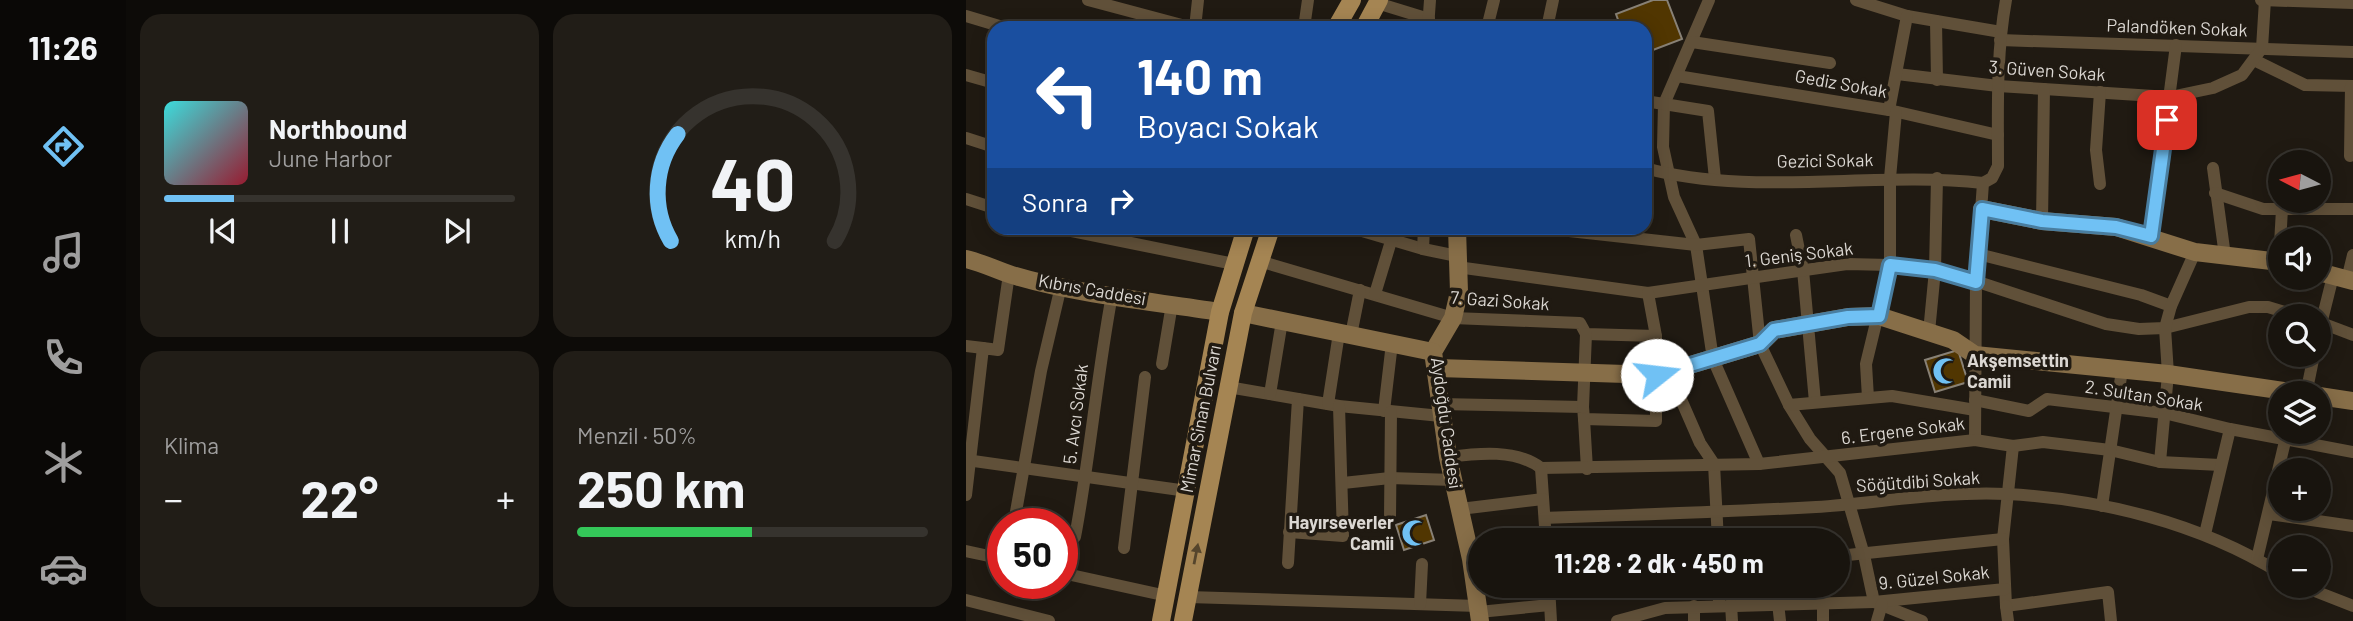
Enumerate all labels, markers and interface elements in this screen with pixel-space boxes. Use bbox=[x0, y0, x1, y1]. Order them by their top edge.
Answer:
street label: Palandöken Sokak bbox=[2106, 14, 2248, 40]
text: 11:26 bbox=[28, 28, 98, 66]
text: 140 m bbox=[1137, 46, 1263, 105]
icon: left bbox=[1022, 49, 1113, 140]
street label: 3. Güven Sokak bbox=[1988, 55, 2106, 85]
street label: Gediz Sokak bbox=[1793, 64, 1889, 102]
pin bbox=[2137, 90, 2197, 150]
icon: arrive bbox=[2148, 101, 2186, 139]
text: Boyacı Sokak bbox=[1137, 106, 1319, 144]
text: Northbound bbox=[269, 113, 407, 144]
icon: directions bbox=[39, 122, 88, 171]
text: 40 bbox=[710, 139, 795, 227]
text: June Harbor bbox=[269, 144, 392, 172]
street label: Gezici Sokak bbox=[1776, 148, 1873, 172]
north arrow bbox=[2268, 150, 2331, 214]
map controls bbox=[2268, 150, 2331, 598]
icon: right bbox=[1102, 182, 1140, 220]
text: Sonra bbox=[1022, 186, 1088, 217]
icon: previous bbox=[204, 212, 242, 250]
icon: pause bbox=[321, 212, 359, 250]
icon: next bbox=[438, 212, 476, 250]
text: km/h bbox=[724, 223, 781, 253]
button: sound bbox=[2268, 227, 2331, 290]
icon: music bbox=[39, 228, 88, 277]
street label: 1. Geniş Sokak bbox=[1744, 236, 1854, 272]
street label: Kıbrıs Caddesi bbox=[1037, 269, 1148, 309]
street label: 7. Gazi Sokak bbox=[1450, 286, 1550, 314]
button: search bbox=[2268, 304, 2331, 367]
icon: phone bbox=[39, 333, 88, 382]
position arrow bbox=[1620, 338, 1694, 412]
street label: Mimar Sinan Bulvarı bbox=[1175, 343, 1225, 495]
place label: Akşemsettin Camii bbox=[1967, 349, 2069, 392]
street label: Aydoğdu Caddesi bbox=[1427, 356, 1467, 490]
mosque icon: Akşemsettin Camii bbox=[1931, 356, 1961, 386]
street label: 5. Avcı Sokak bbox=[1058, 363, 1092, 465]
street label: 2. Sultan Sokak bbox=[2084, 375, 2205, 415]
button: layers bbox=[2268, 381, 2331, 444]
street label: 6. Ergene Sokak bbox=[1840, 412, 1966, 449]
text: Menzil · 50% bbox=[577, 421, 697, 449]
text: Klima bbox=[164, 431, 219, 459]
icon: climate bbox=[39, 438, 88, 487]
text: 250 km bbox=[577, 456, 745, 518]
button: + bbox=[2268, 458, 2331, 521]
text: 22° bbox=[301, 466, 378, 528]
street label: Söğütdibi Sokak bbox=[1855, 466, 1981, 496]
text: − bbox=[164, 475, 183, 521]
text: + bbox=[496, 475, 515, 521]
speed limit sign: 50 bbox=[987, 508, 1078, 599]
place label: Hayırseverler Camii bbox=[1288, 511, 1394, 554]
mosque icon: Hayırseverler Camii bbox=[1400, 518, 1430, 548]
button: − bbox=[2268, 535, 2331, 598]
one-way arrow bbox=[1191, 543, 1202, 565]
icon: car bbox=[39, 544, 88, 593]
text: 11:28 · 2 dk · 450 m bbox=[1554, 547, 1764, 578]
street label: 9. Güzel Sokak bbox=[1877, 560, 1990, 594]

